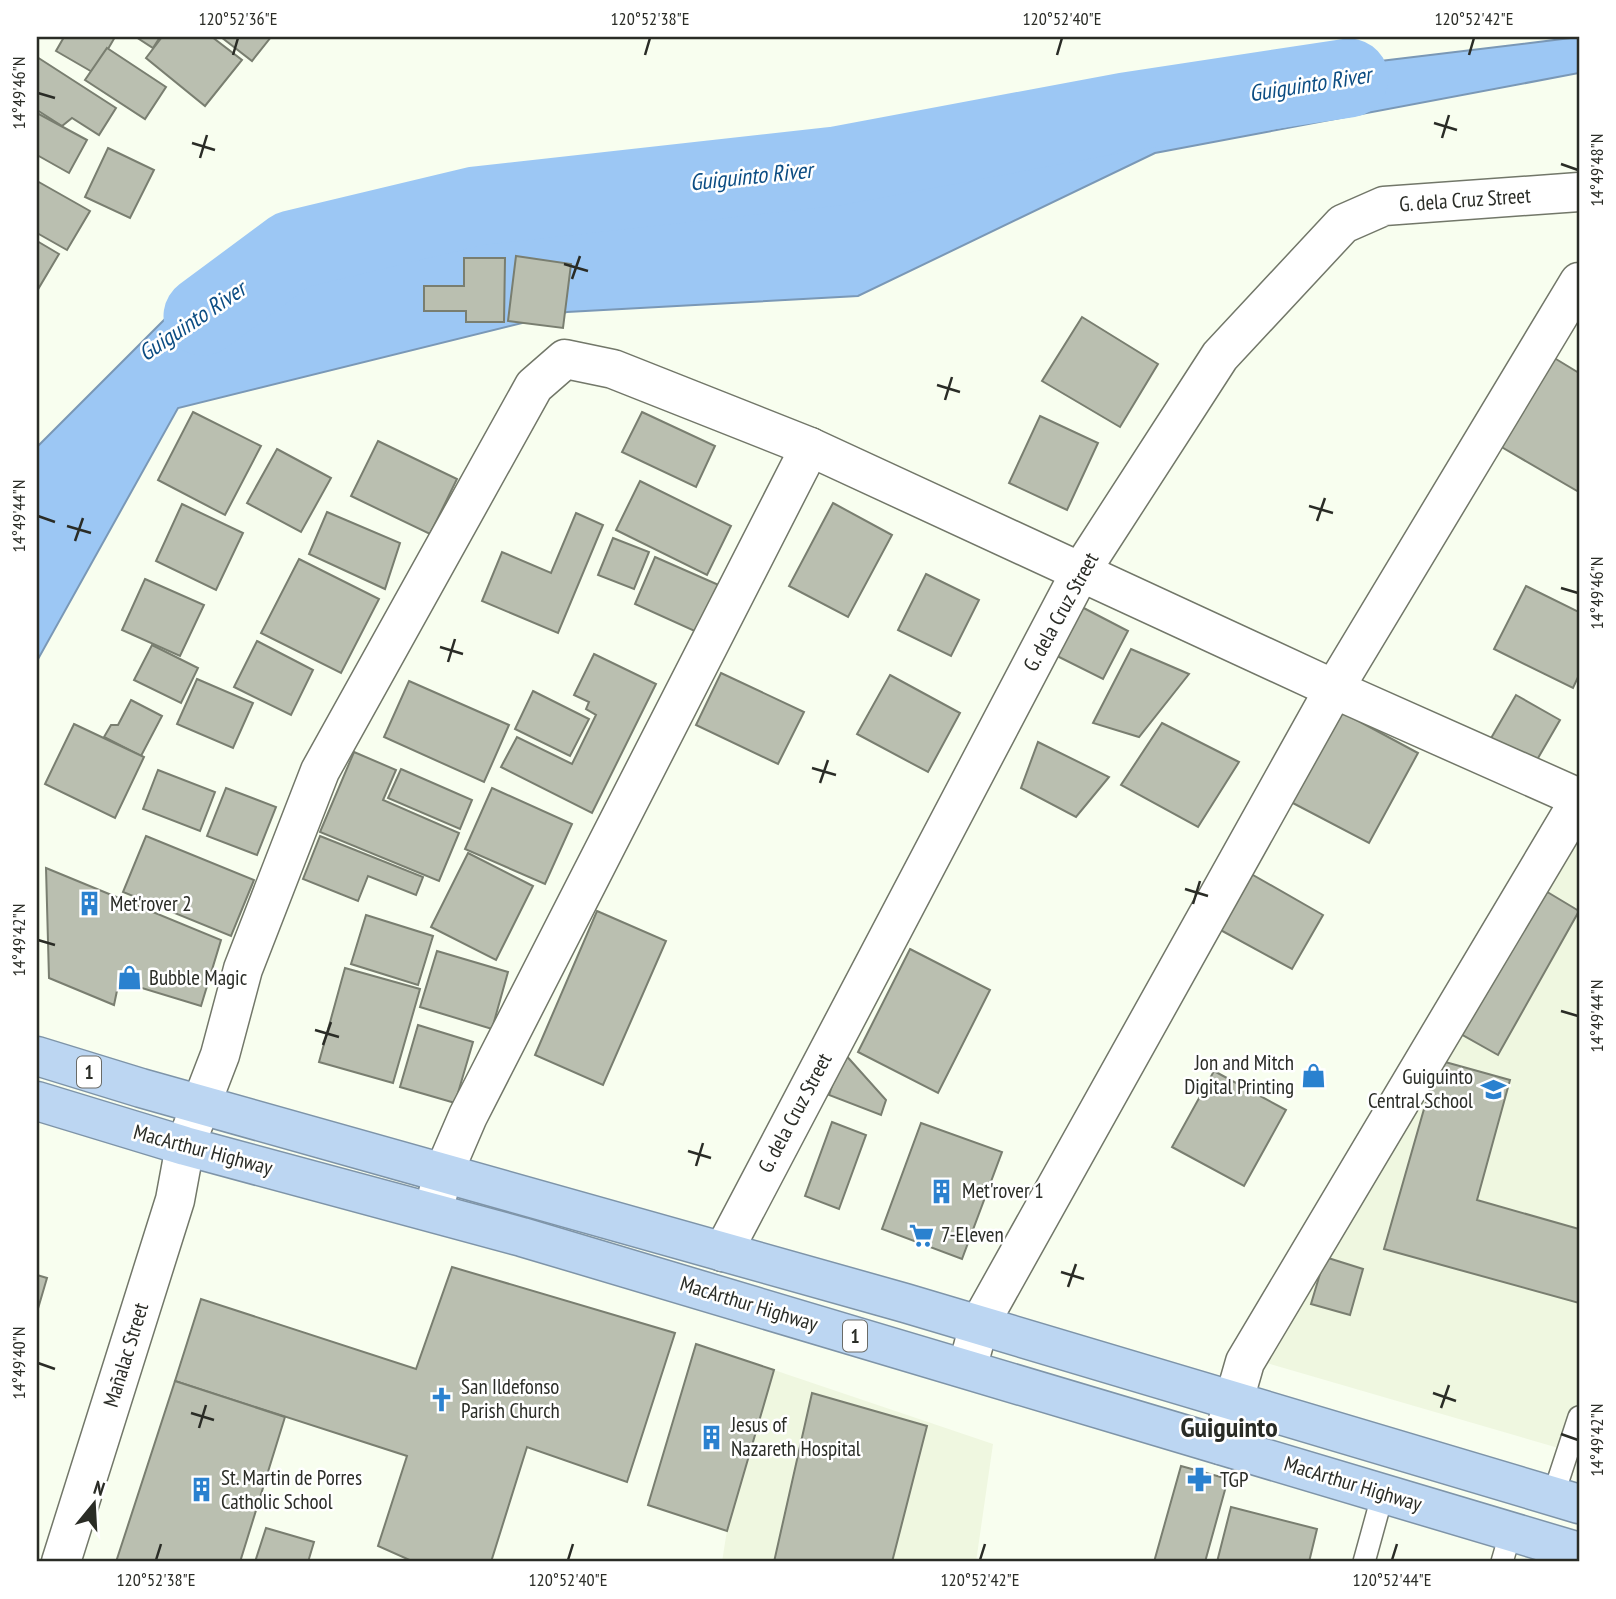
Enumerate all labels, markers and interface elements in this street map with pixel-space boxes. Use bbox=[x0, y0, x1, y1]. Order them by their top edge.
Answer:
text: 120°52'36"E bbox=[199, 7, 277, 30]
text: 120°52'38"E bbox=[611, 7, 689, 30]
text: 120°52'40"E bbox=[1023, 7, 1101, 30]
text: 120°52'42"E bbox=[1435, 7, 1513, 30]
text: 14°49'46"N bbox=[7, 57, 30, 129]
water label: Guiguinto River bbox=[1247, 59, 1377, 107]
text: 14°49'48"N bbox=[1585, 134, 1608, 206]
water label: Guiguinto River bbox=[688, 154, 817, 196]
street label: G. dela Cruz Street bbox=[1398, 181, 1532, 218]
water label: Guiguinto River bbox=[133, 272, 254, 367]
text: 14°49'44"N bbox=[7, 480, 30, 552]
street label: G. dela Cruz Street bbox=[1017, 547, 1104, 676]
text: 14°49'46"N bbox=[1585, 557, 1608, 629]
building icon: Met'rover 2 bbox=[76, 890, 104, 918]
place label: Met'rover 2 bbox=[110, 890, 192, 917]
text: 14°49'42"N bbox=[7, 904, 30, 976]
shop icon: Bubble Magic bbox=[115, 964, 143, 992]
place label: Bubble Magic bbox=[149, 964, 248, 991]
text: 14°49'44"N bbox=[1585, 980, 1608, 1052]
street label: G. dela Cruz Street bbox=[752, 1048, 838, 1177]
place label: Jon and Mitch Digital Printing bbox=[1184, 1049, 1294, 1100]
road number: 1 bbox=[77, 1056, 101, 1088]
shop icon: Jon and Mitch Digital Printing bbox=[1300, 1061, 1328, 1089]
place label: Guiguinto Central School bbox=[1368, 1063, 1473, 1114]
school or university icon: Guiguinto Central School bbox=[1479, 1075, 1507, 1103]
street label: MacArthur Highway bbox=[131, 1118, 276, 1181]
building icon: Met'rover 1 bbox=[928, 1177, 956, 1205]
place label: Met'rover 1 bbox=[962, 1177, 1044, 1204]
supermarket icon: 7-Eleven bbox=[907, 1221, 935, 1249]
place label: 7-Eleven bbox=[941, 1221, 1004, 1248]
street label: MacArthur Highway bbox=[677, 1270, 821, 1337]
street label: Mañalac Street bbox=[97, 1299, 154, 1410]
road number: 1 bbox=[843, 1320, 867, 1352]
text: 14°49'40"N bbox=[7, 1327, 30, 1399]
place label: San Ildefonso Parish Church bbox=[461, 1373, 560, 1424]
church icon: San Ildefonso Parish Church bbox=[427, 1385, 455, 1413]
text: 14°49'42"N bbox=[1585, 1404, 1608, 1476]
district label: Guiguinto bbox=[1180, 1408, 1278, 1445]
place label: Jesus of Nazareth Hospital bbox=[730, 1411, 861, 1462]
building icon: Jesus of Nazareth Hospital bbox=[697, 1423, 725, 1451]
street label: MacArthur Highway bbox=[1281, 1450, 1425, 1517]
place label: St. Martin de Porres Catholic School bbox=[221, 1464, 362, 1515]
pharmacy icon: TGP bbox=[1186, 1466, 1214, 1494]
place label: TGP bbox=[1220, 1466, 1248, 1493]
north arrow bbox=[60, 1470, 130, 1540]
text: N bbox=[91, 1475, 108, 1501]
building icon: St. Martin de Porres Catholic School bbox=[187, 1476, 215, 1504]
text: 120°52'38"E bbox=[117, 1568, 195, 1591]
text: 120°52'40"E bbox=[529, 1568, 607, 1591]
text: 120°52'42"E bbox=[941, 1568, 1019, 1591]
text: 120°52'44"E bbox=[1353, 1568, 1431, 1591]

